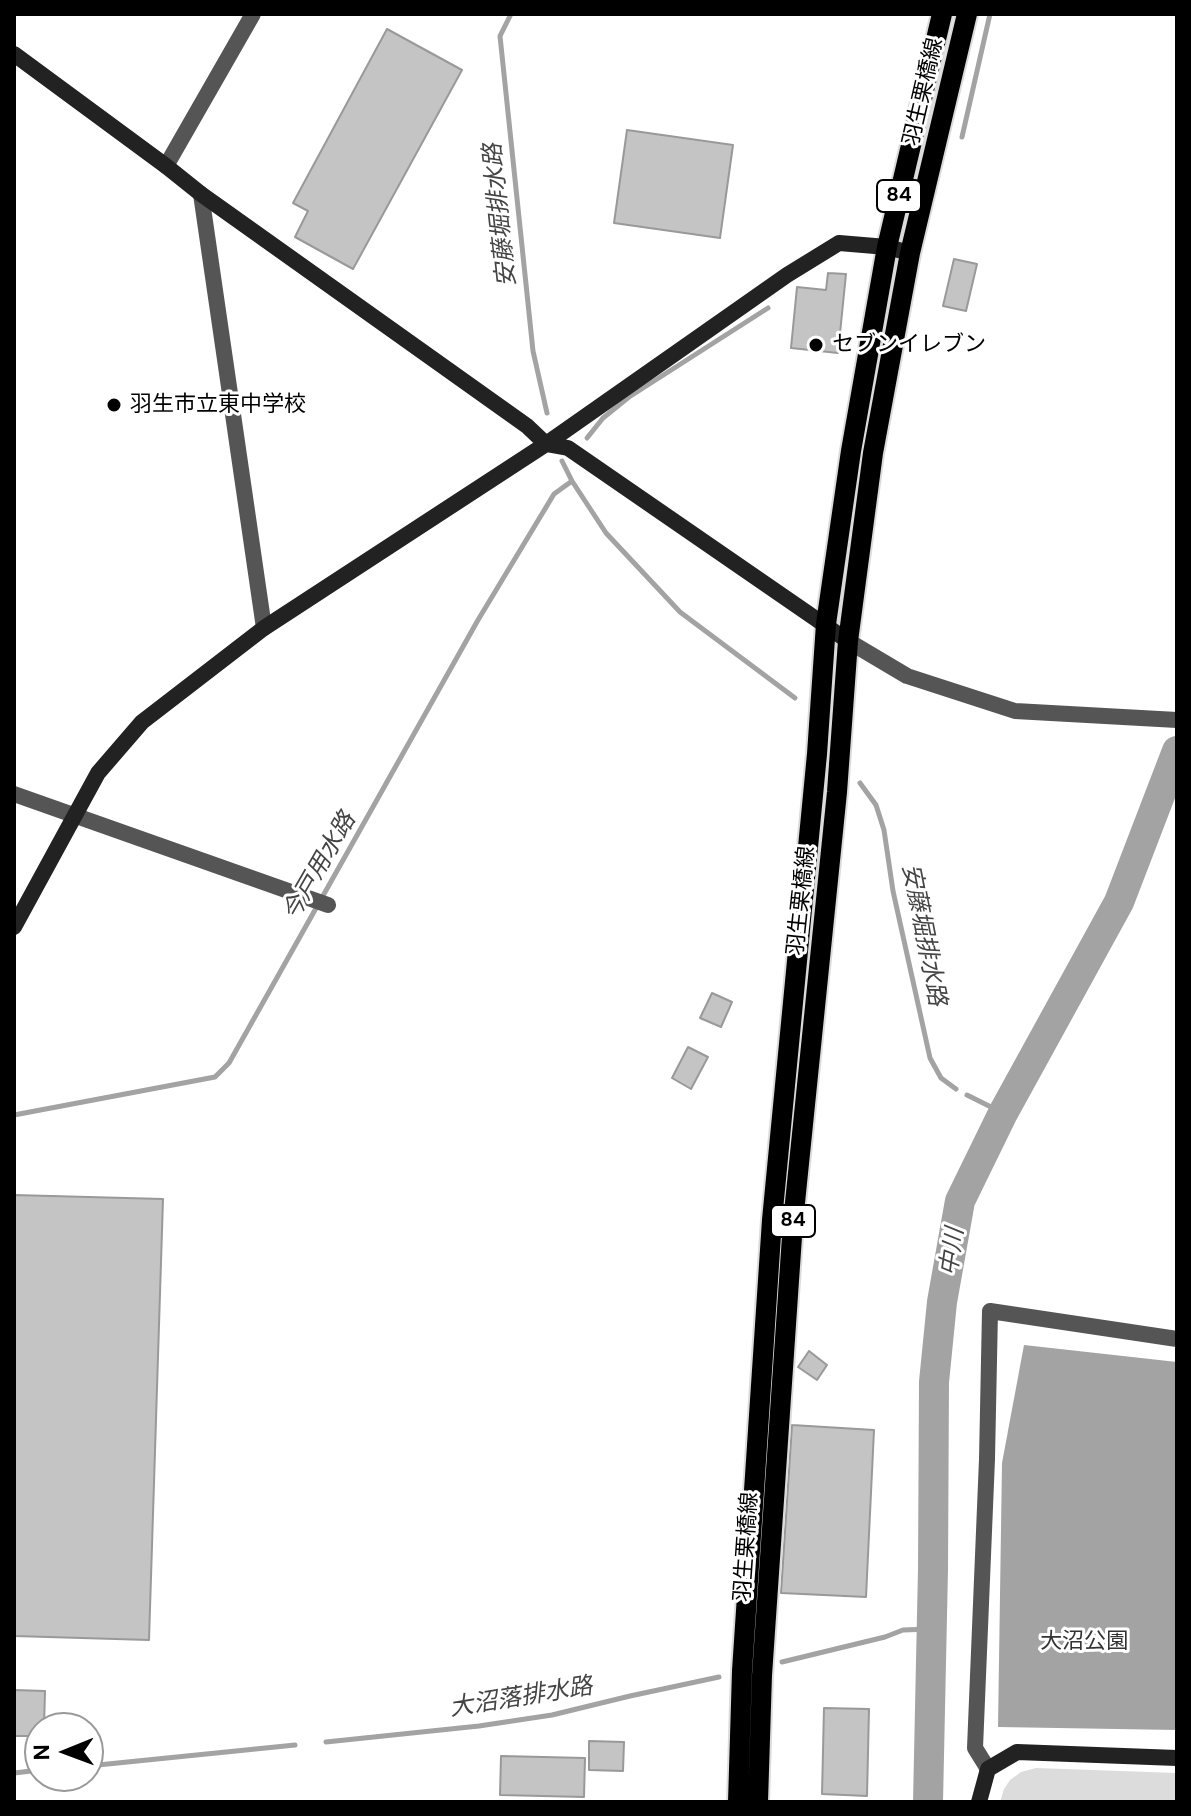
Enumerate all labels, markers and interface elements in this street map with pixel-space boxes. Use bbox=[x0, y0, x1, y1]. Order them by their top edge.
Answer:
street label: 羽生栗橋線 bbox=[899, 35, 949, 149]
water label: 安藤堀排水路 bbox=[479, 142, 523, 288]
road number: 84 bbox=[877, 180, 921, 212]
place label: セブンイレブン bbox=[832, 332, 986, 358]
marker: セブンイレブン bbox=[807, 336, 825, 354]
place label: 羽生市立東中学校 bbox=[130, 392, 306, 418]
marker: 羽生市立東中学校 bbox=[105, 396, 123, 414]
water label: 今戸用水路 bbox=[278, 808, 362, 926]
street label: 羽生栗橋線 bbox=[783, 845, 821, 957]
water label: 安藤堀排水路 bbox=[895, 862, 951, 1008]
road number: 84 bbox=[771, 1205, 815, 1237]
water label: 中川 bbox=[935, 1226, 971, 1278]
street label: 羽生栗橋線 bbox=[730, 1491, 764, 1603]
park label: 大沼公園 bbox=[1040, 1629, 1128, 1655]
water label: 大沼落排水路 bbox=[448, 1673, 594, 1723]
north arrow bbox=[24, 1712, 104, 1792]
text: N bbox=[27, 1744, 56, 1761]

